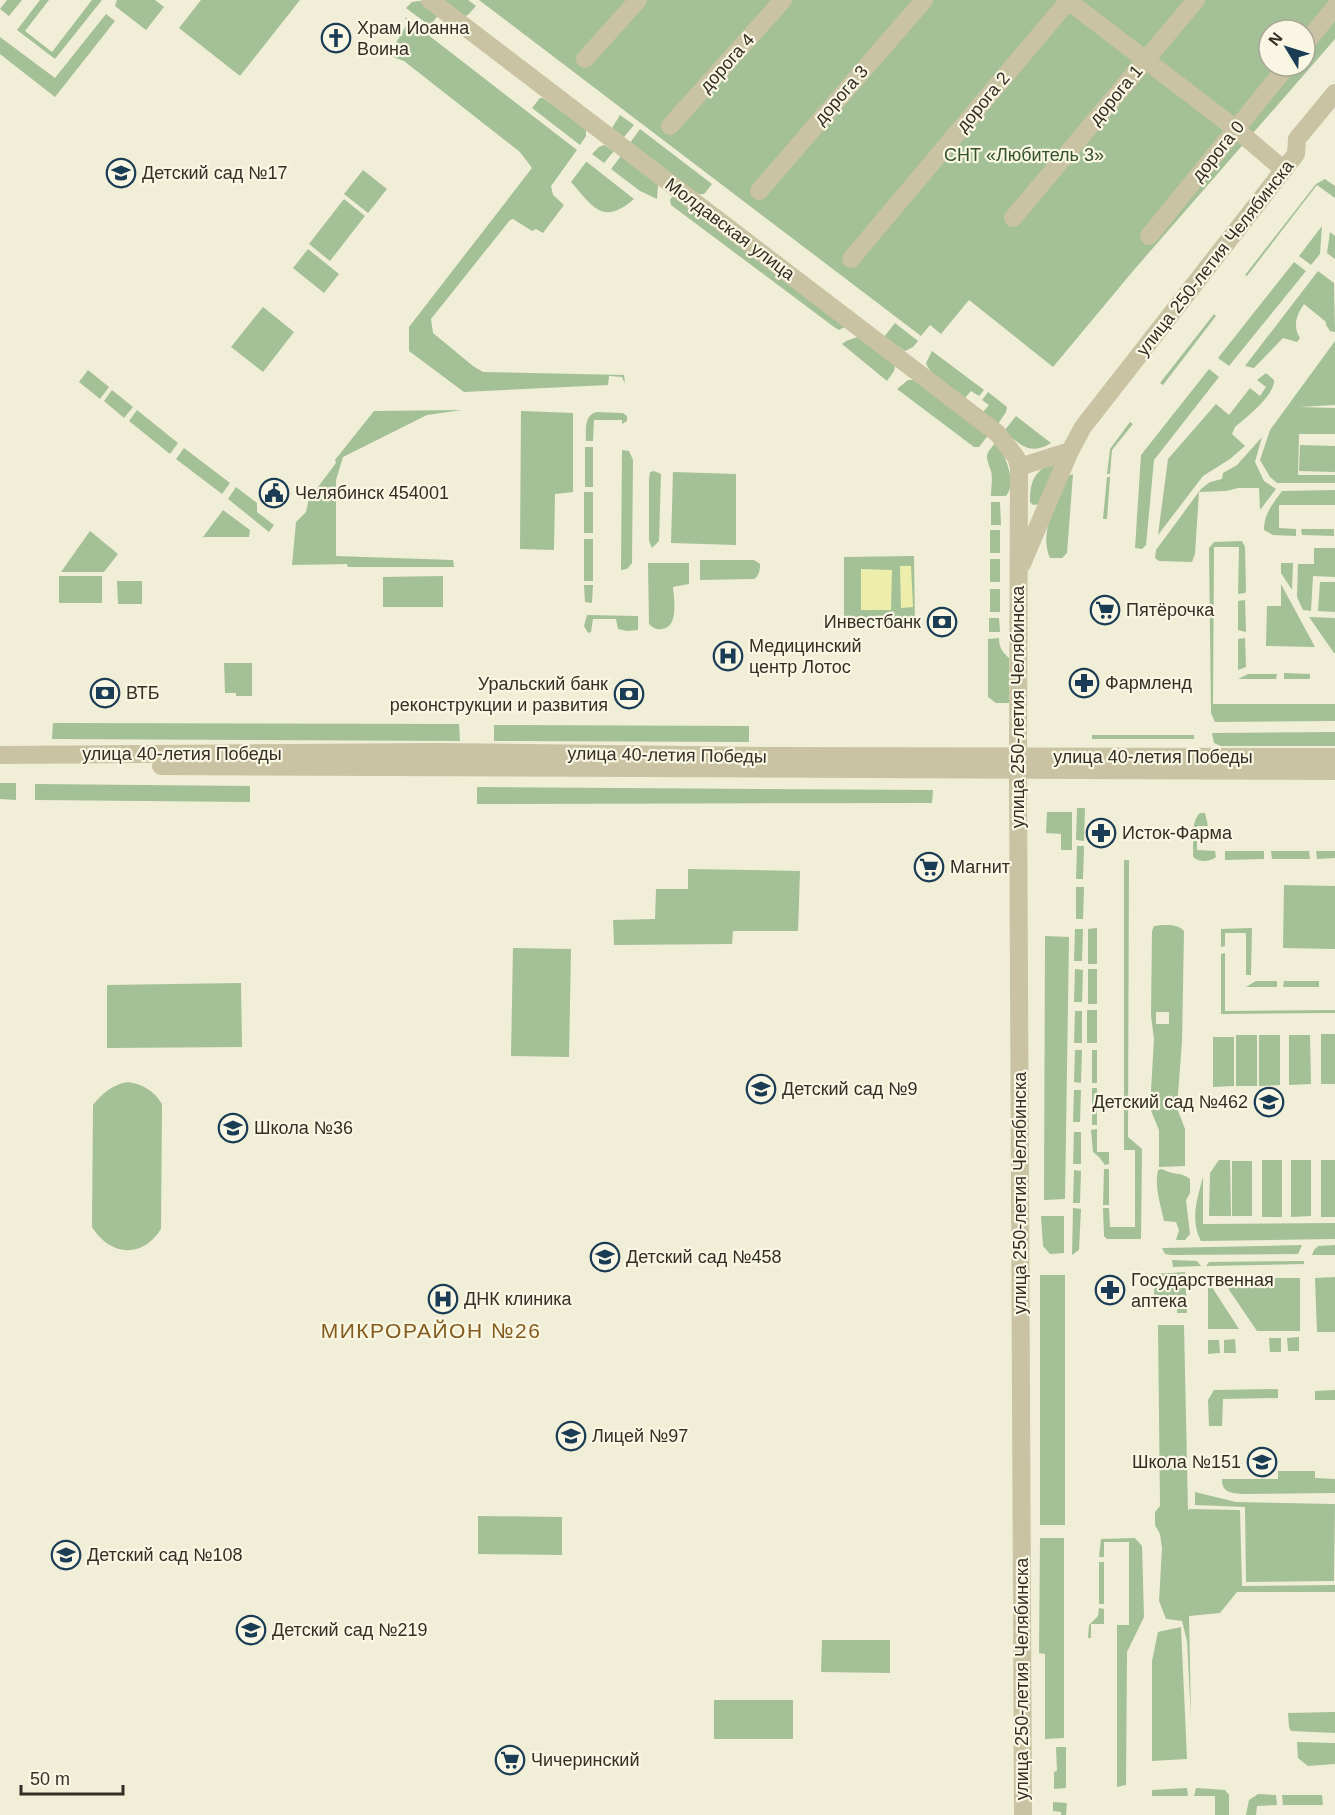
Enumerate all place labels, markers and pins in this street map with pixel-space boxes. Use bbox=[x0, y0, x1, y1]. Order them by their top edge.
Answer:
place label: Храм Иоанна Воина bbox=[357, 18, 470, 59]
church icon: Храм Иоанна Воина bbox=[320, 22, 352, 54]
school or university icon: Детский сад №17 bbox=[105, 157, 137, 189]
place label: Детский сад №17 bbox=[142, 163, 287, 183]
public building icon: Челябинск 454001 bbox=[258, 477, 290, 509]
place label: Челябинск 454001 bbox=[295, 483, 449, 503]
supermarket icon: Пятёрочка bbox=[1089, 594, 1121, 626]
place label: Пятёрочка bbox=[1126, 600, 1215, 620]
bank icon: Инвестбанк bbox=[926, 606, 958, 638]
place label: Инвестбанк bbox=[824, 612, 921, 632]
place label: Медицинский центр Лотос bbox=[749, 636, 862, 677]
hospital icon: Медицинский центр Лотос bbox=[712, 640, 744, 672]
pharmacy icon: Фармленд bbox=[1068, 667, 1100, 699]
place label: Фармленд bbox=[1105, 673, 1193, 693]
place label: Уральский банк реконструкции и развития bbox=[390, 674, 608, 715]
bank icon: ВТБ bbox=[89, 677, 121, 709]
bank icon: Уральский банк реконструкции и развития bbox=[613, 678, 645, 710]
place label: ВТБ bbox=[126, 683, 160, 703]
pharmacy icon: Исток-Фарма bbox=[1085, 817, 1117, 849]
place label: Исток-Фарма bbox=[1122, 823, 1233, 843]
supermarket icon: Магнит bbox=[913, 851, 945, 883]
place label: Магнит bbox=[950, 857, 1010, 877]
school or university icon: Детский сад №9 bbox=[745, 1073, 777, 1105]
place label: Детский сад №9 bbox=[782, 1079, 917, 1099]
school or university icon: Детский сад №462 bbox=[1253, 1086, 1285, 1118]
place label: Детский сад №462 bbox=[1093, 1092, 1248, 1112]
school or university icon: Школа №36 bbox=[217, 1112, 249, 1144]
place label: Школа №36 bbox=[254, 1118, 353, 1138]
school or university icon: Детский сад №458 bbox=[589, 1241, 621, 1273]
place label: Детский сад №458 bbox=[626, 1247, 782, 1267]
place label: Государственная аптека bbox=[1131, 1270, 1274, 1311]
pharmacy icon: Государственная аптека bbox=[1094, 1274, 1126, 1306]
hospital icon: ДНК клиника bbox=[427, 1283, 459, 1315]
place label: ДНК клиника bbox=[464, 1289, 573, 1309]
school or university icon: Лицей №97 bbox=[555, 1420, 587, 1452]
place label: Лицей №97 bbox=[592, 1426, 688, 1446]
school or university icon: Школа №151 bbox=[1246, 1446, 1278, 1478]
place label: Школа №151 bbox=[1132, 1452, 1241, 1472]
school or university icon: Детский сад №108 bbox=[50, 1539, 82, 1571]
place label: Детский сад №108 bbox=[87, 1545, 243, 1565]
school or university icon: Детский сад №219 bbox=[235, 1614, 267, 1646]
place label: Детский сад №219 bbox=[272, 1620, 428, 1640]
supermarket icon: Чичеринский bbox=[494, 1744, 526, 1776]
place label: Чичеринский bbox=[531, 1750, 639, 1770]

